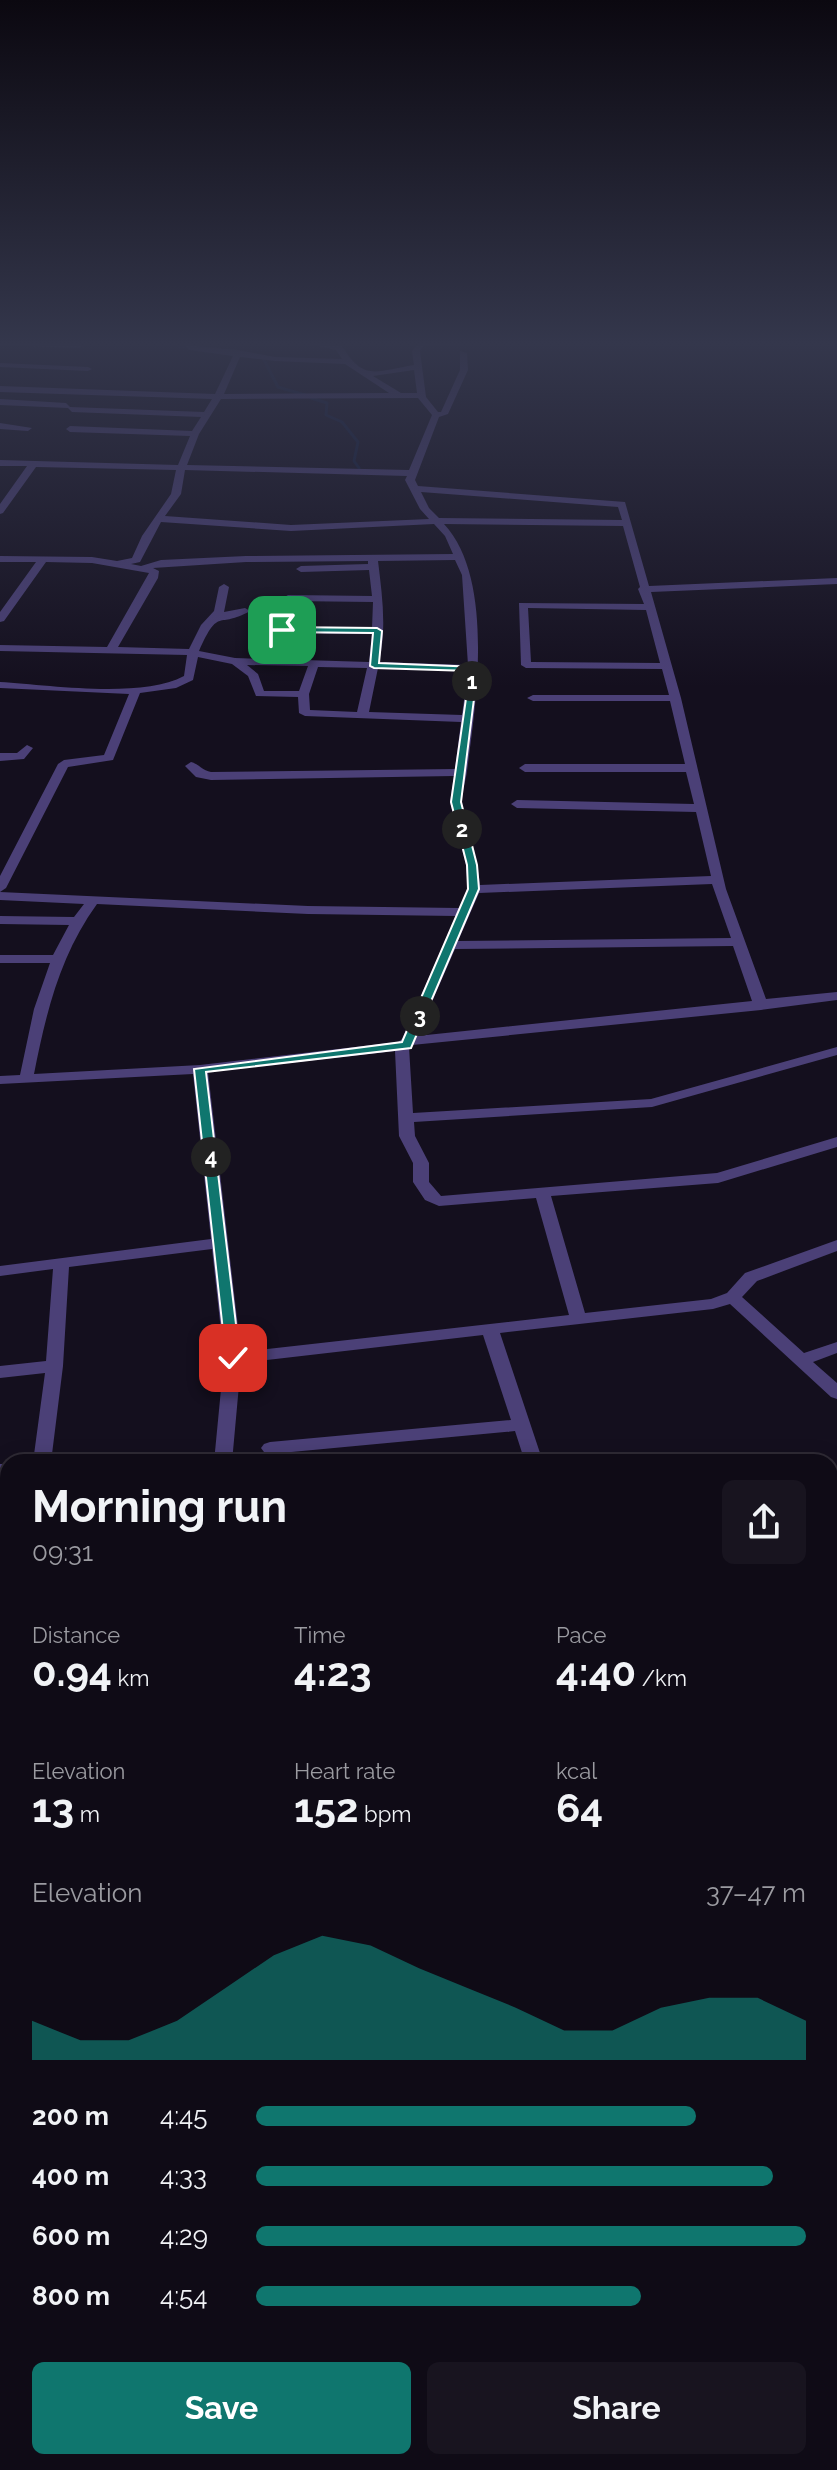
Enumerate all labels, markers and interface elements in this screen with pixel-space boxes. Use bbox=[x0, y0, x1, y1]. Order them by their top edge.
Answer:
pin bbox=[248, 596, 316, 664]
icon: arrive bbox=[260, 608, 304, 652]
pin: 1 bbox=[452, 661, 492, 701]
text: 1 bbox=[467, 668, 477, 694]
pin: 2 bbox=[442, 809, 482, 849]
text: 2 bbox=[456, 816, 468, 842]
pin: 3 bbox=[400, 996, 440, 1036]
text: 3 bbox=[414, 1003, 426, 1029]
pin: 4 bbox=[191, 1137, 231, 1177]
text: 4 bbox=[205, 1144, 217, 1170]
pin bbox=[199, 1324, 267, 1392]
icon: check bbox=[211, 1336, 255, 1380]
button: share bbox=[722, 1480, 806, 1564]
text: Morning run bbox=[32, 1481, 287, 1532]
text: 09:31 bbox=[32, 1537, 93, 1567]
text: Distance bbox=[32, 1622, 120, 1648]
text: Time bbox=[294, 1622, 345, 1648]
text: Pace bbox=[556, 1622, 606, 1648]
text: 0.94 bbox=[32, 1648, 112, 1695]
text: 4:23 bbox=[294, 1648, 372, 1695]
text: 4:40 bbox=[556, 1648, 636, 1695]
text: km bbox=[112, 1665, 149, 1691]
text: /km bbox=[636, 1665, 687, 1691]
text: Elevation bbox=[32, 1758, 125, 1784]
text: Heart rate bbox=[294, 1758, 395, 1784]
text: kcal bbox=[556, 1758, 597, 1784]
text: 13 bbox=[32, 1784, 74, 1831]
text: 152 bbox=[294, 1784, 358, 1831]
text: 64 bbox=[556, 1784, 603, 1831]
text: m bbox=[74, 1801, 100, 1827]
text: bpm bbox=[358, 1801, 411, 1827]
text: Elevation bbox=[32, 1878, 142, 1908]
text: 37–47 m bbox=[706, 1878, 806, 1908]
text: 200 m bbox=[32, 2101, 109, 2131]
text: 4:45 bbox=[160, 2101, 207, 2131]
text: 400 m bbox=[32, 2161, 109, 2191]
text: 4:33 bbox=[160, 2161, 207, 2191]
text: 600 m bbox=[32, 2221, 110, 2251]
text: 4:29 bbox=[160, 2221, 208, 2251]
text: 800 m bbox=[32, 2281, 110, 2311]
text: 4:54 bbox=[160, 2281, 207, 2311]
button: Save bbox=[32, 2362, 411, 2454]
button: Share bbox=[427, 2362, 806, 2454]

